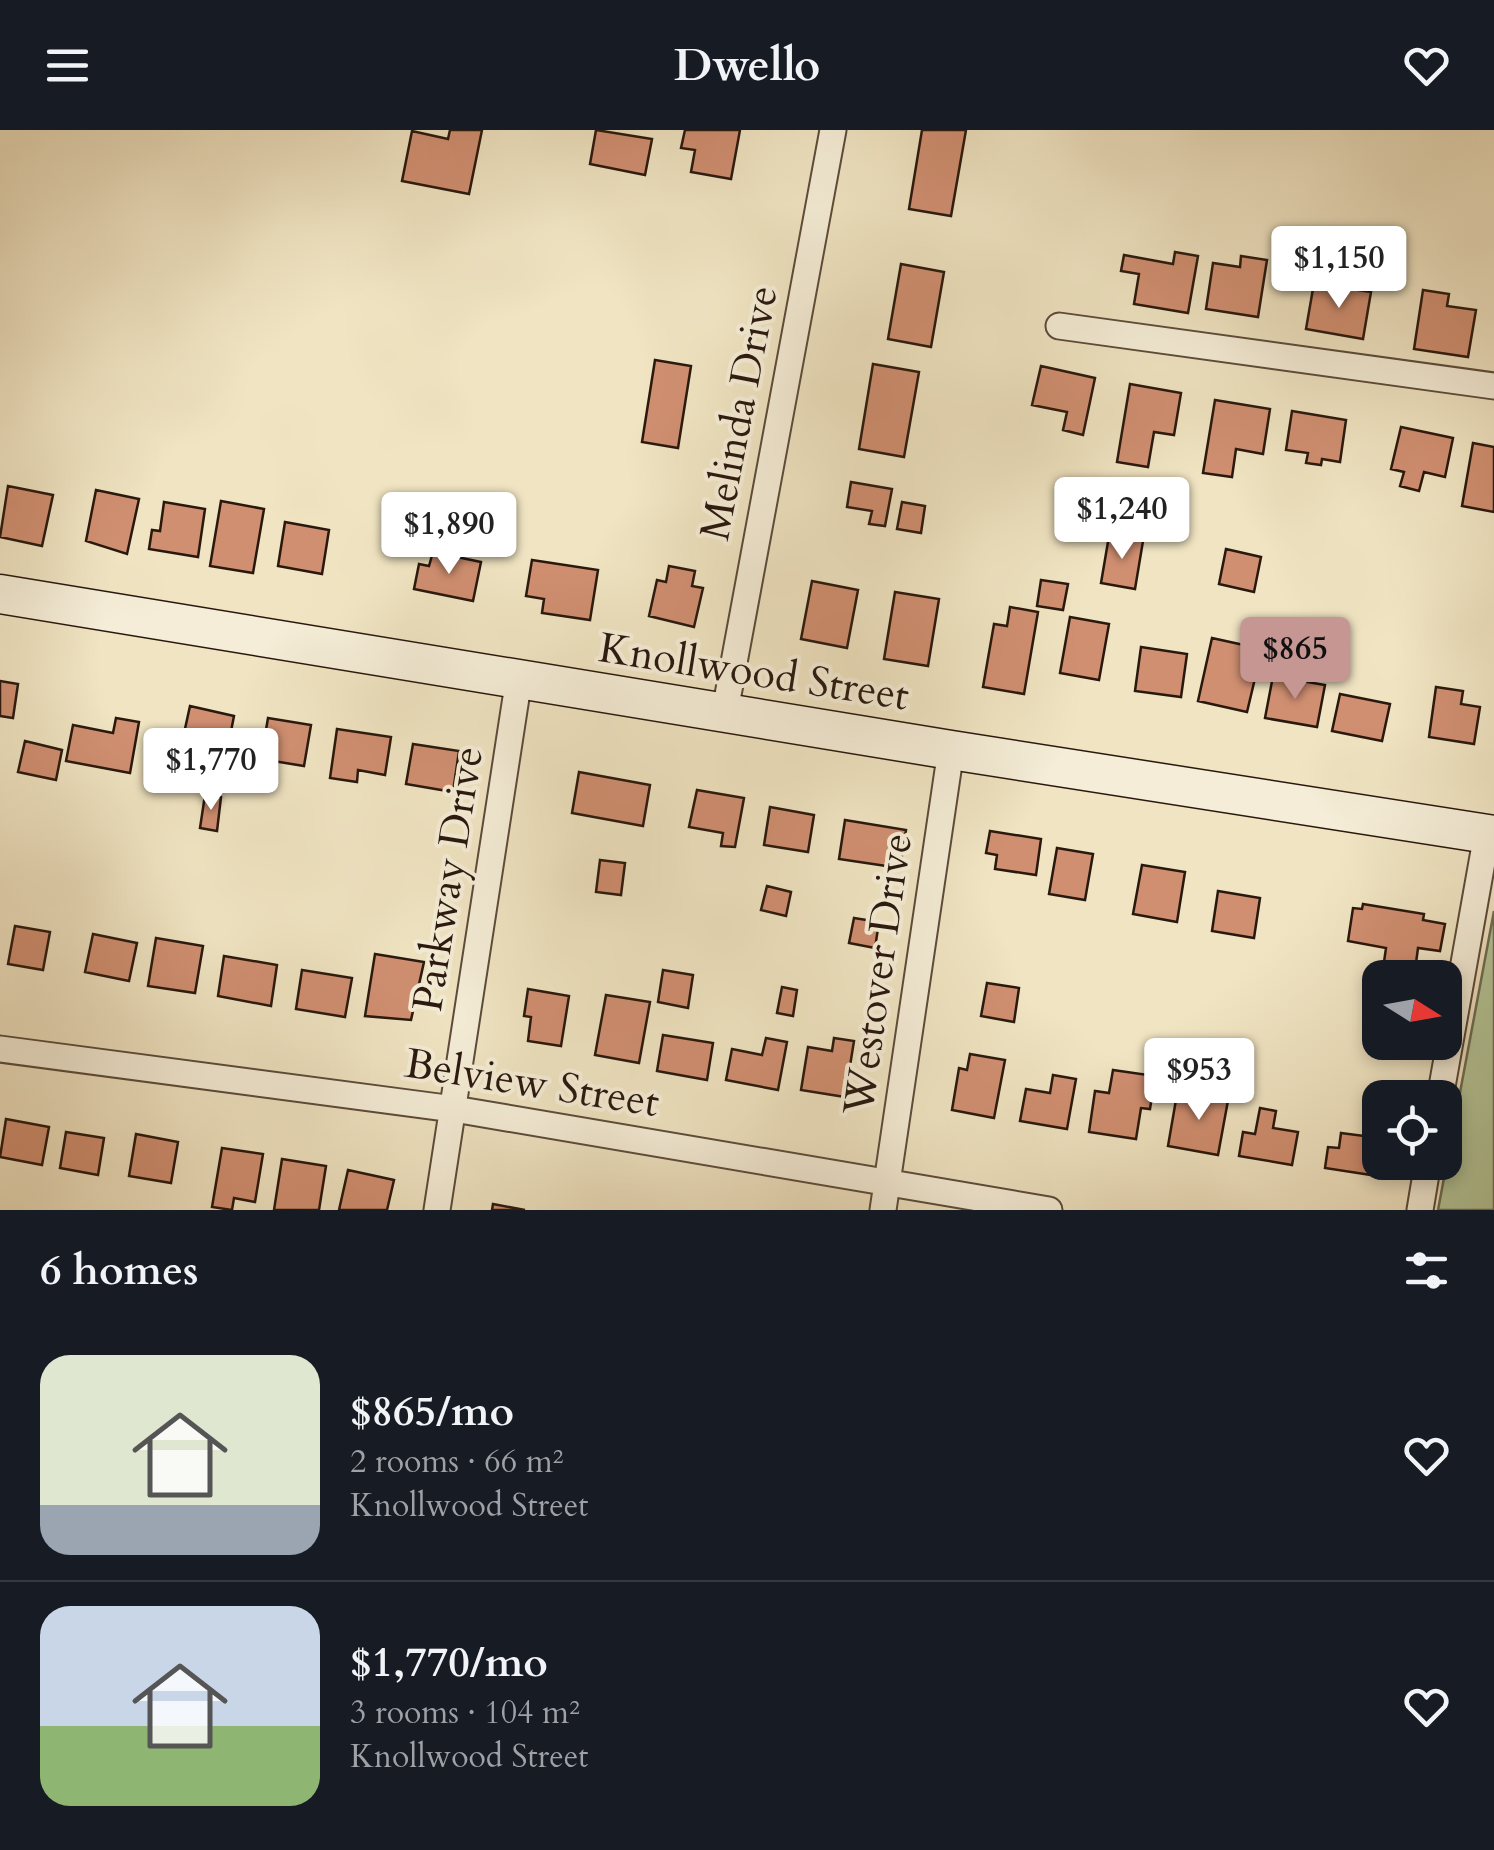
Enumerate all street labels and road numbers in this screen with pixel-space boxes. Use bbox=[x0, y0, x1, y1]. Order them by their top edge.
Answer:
street label: Melinda Drive bbox=[686, 281, 792, 545]
street label: Knollwood Street bbox=[595, 619, 913, 725]
street label: Parkway Drive bbox=[399, 742, 497, 1016]
street label: Westover Drive bbox=[830, 829, 926, 1120]
street label: Belview Street bbox=[401, 1035, 663, 1131]

